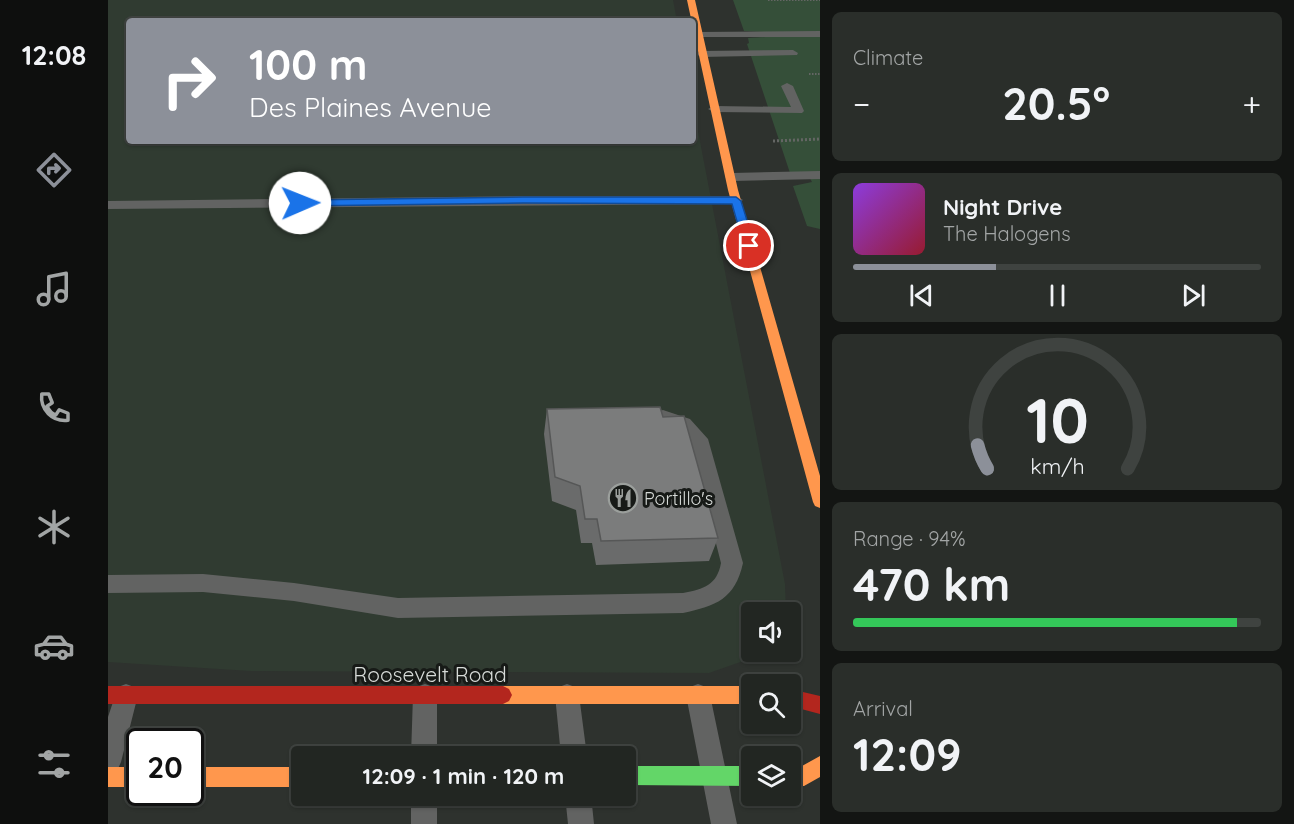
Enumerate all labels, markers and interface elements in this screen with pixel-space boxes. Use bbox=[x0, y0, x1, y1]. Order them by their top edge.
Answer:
text: 12:08 bbox=[22, 38, 86, 72]
text: 100 m bbox=[249, 38, 367, 91]
icon: right bbox=[150, 42, 228, 120]
text: Climate bbox=[853, 45, 923, 70]
text: 20.5° bbox=[1002, 75, 1110, 131]
text: − bbox=[853, 83, 870, 124]
text: + bbox=[1242, 83, 1261, 124]
text: Des Plaines Avenue bbox=[249, 90, 492, 124]
icon: directions bbox=[33, 149, 75, 191]
position arrow bbox=[268, 171, 332, 235]
text: Night Drive bbox=[943, 193, 1062, 221]
pin bbox=[723, 220, 774, 271]
text: The Halogens bbox=[943, 221, 1071, 246]
icon: arrive bbox=[732, 229, 765, 262]
icon: music bbox=[33, 268, 75, 310]
icon: previous bbox=[905, 279, 938, 312]
icon: pause bbox=[1041, 279, 1074, 312]
icon: next bbox=[1177, 279, 1210, 312]
text: 10 bbox=[1026, 381, 1088, 459]
icon: phone bbox=[33, 387, 75, 429]
text: km/h bbox=[1030, 453, 1084, 479]
restaurant icon: Portillo's bbox=[607, 482, 639, 514]
place label: Portillo's bbox=[644, 487, 713, 510]
icon: climate bbox=[33, 506, 75, 548]
text: Range · 94% bbox=[853, 526, 966, 551]
text: 470 km bbox=[853, 556, 1010, 612]
map controls bbox=[741, 602, 801, 806]
button: sound bbox=[741, 602, 801, 662]
icon: car bbox=[33, 625, 75, 667]
street label: Roosevelt Road bbox=[353, 661, 507, 687]
button: search bbox=[741, 674, 801, 734]
text: Arrival bbox=[853, 696, 913, 721]
text: 12:09 bbox=[853, 726, 962, 782]
speed limit sign: 20 bbox=[126, 728, 204, 806]
icon: filters bbox=[33, 743, 75, 785]
button: layers bbox=[741, 746, 801, 806]
text: 12:09 · 1 min · 120 m bbox=[363, 762, 564, 790]

